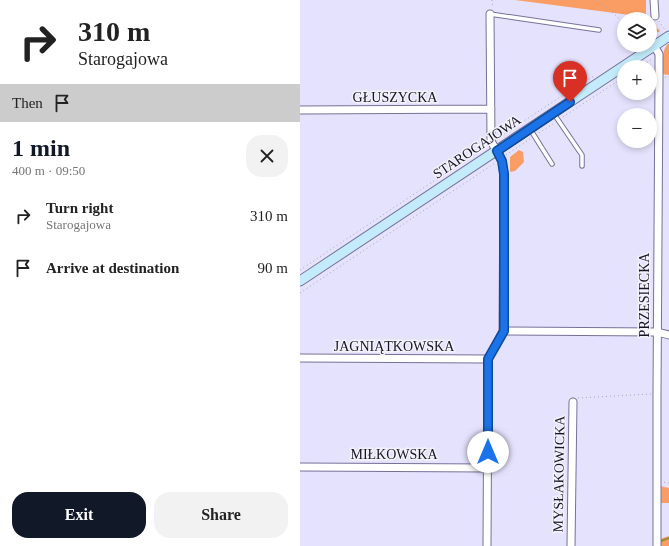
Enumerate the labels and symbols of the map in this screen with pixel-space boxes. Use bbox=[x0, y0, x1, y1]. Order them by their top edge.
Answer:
pin bbox=[553, 61, 587, 102]
street label: GŁUSZYCKA bbox=[353, 90, 438, 105]
street label: STAROGAJOWA bbox=[430, 112, 524, 182]
street label: PRZESIECKA bbox=[637, 252, 652, 337]
street label: JAGNIĄTKOWSKA bbox=[334, 339, 455, 354]
street label: MYSŁAKOWICKA bbox=[550, 415, 568, 532]
position arrow bbox=[467, 431, 509, 473]
street label: MIŁKOWSKA bbox=[350, 447, 438, 462]

